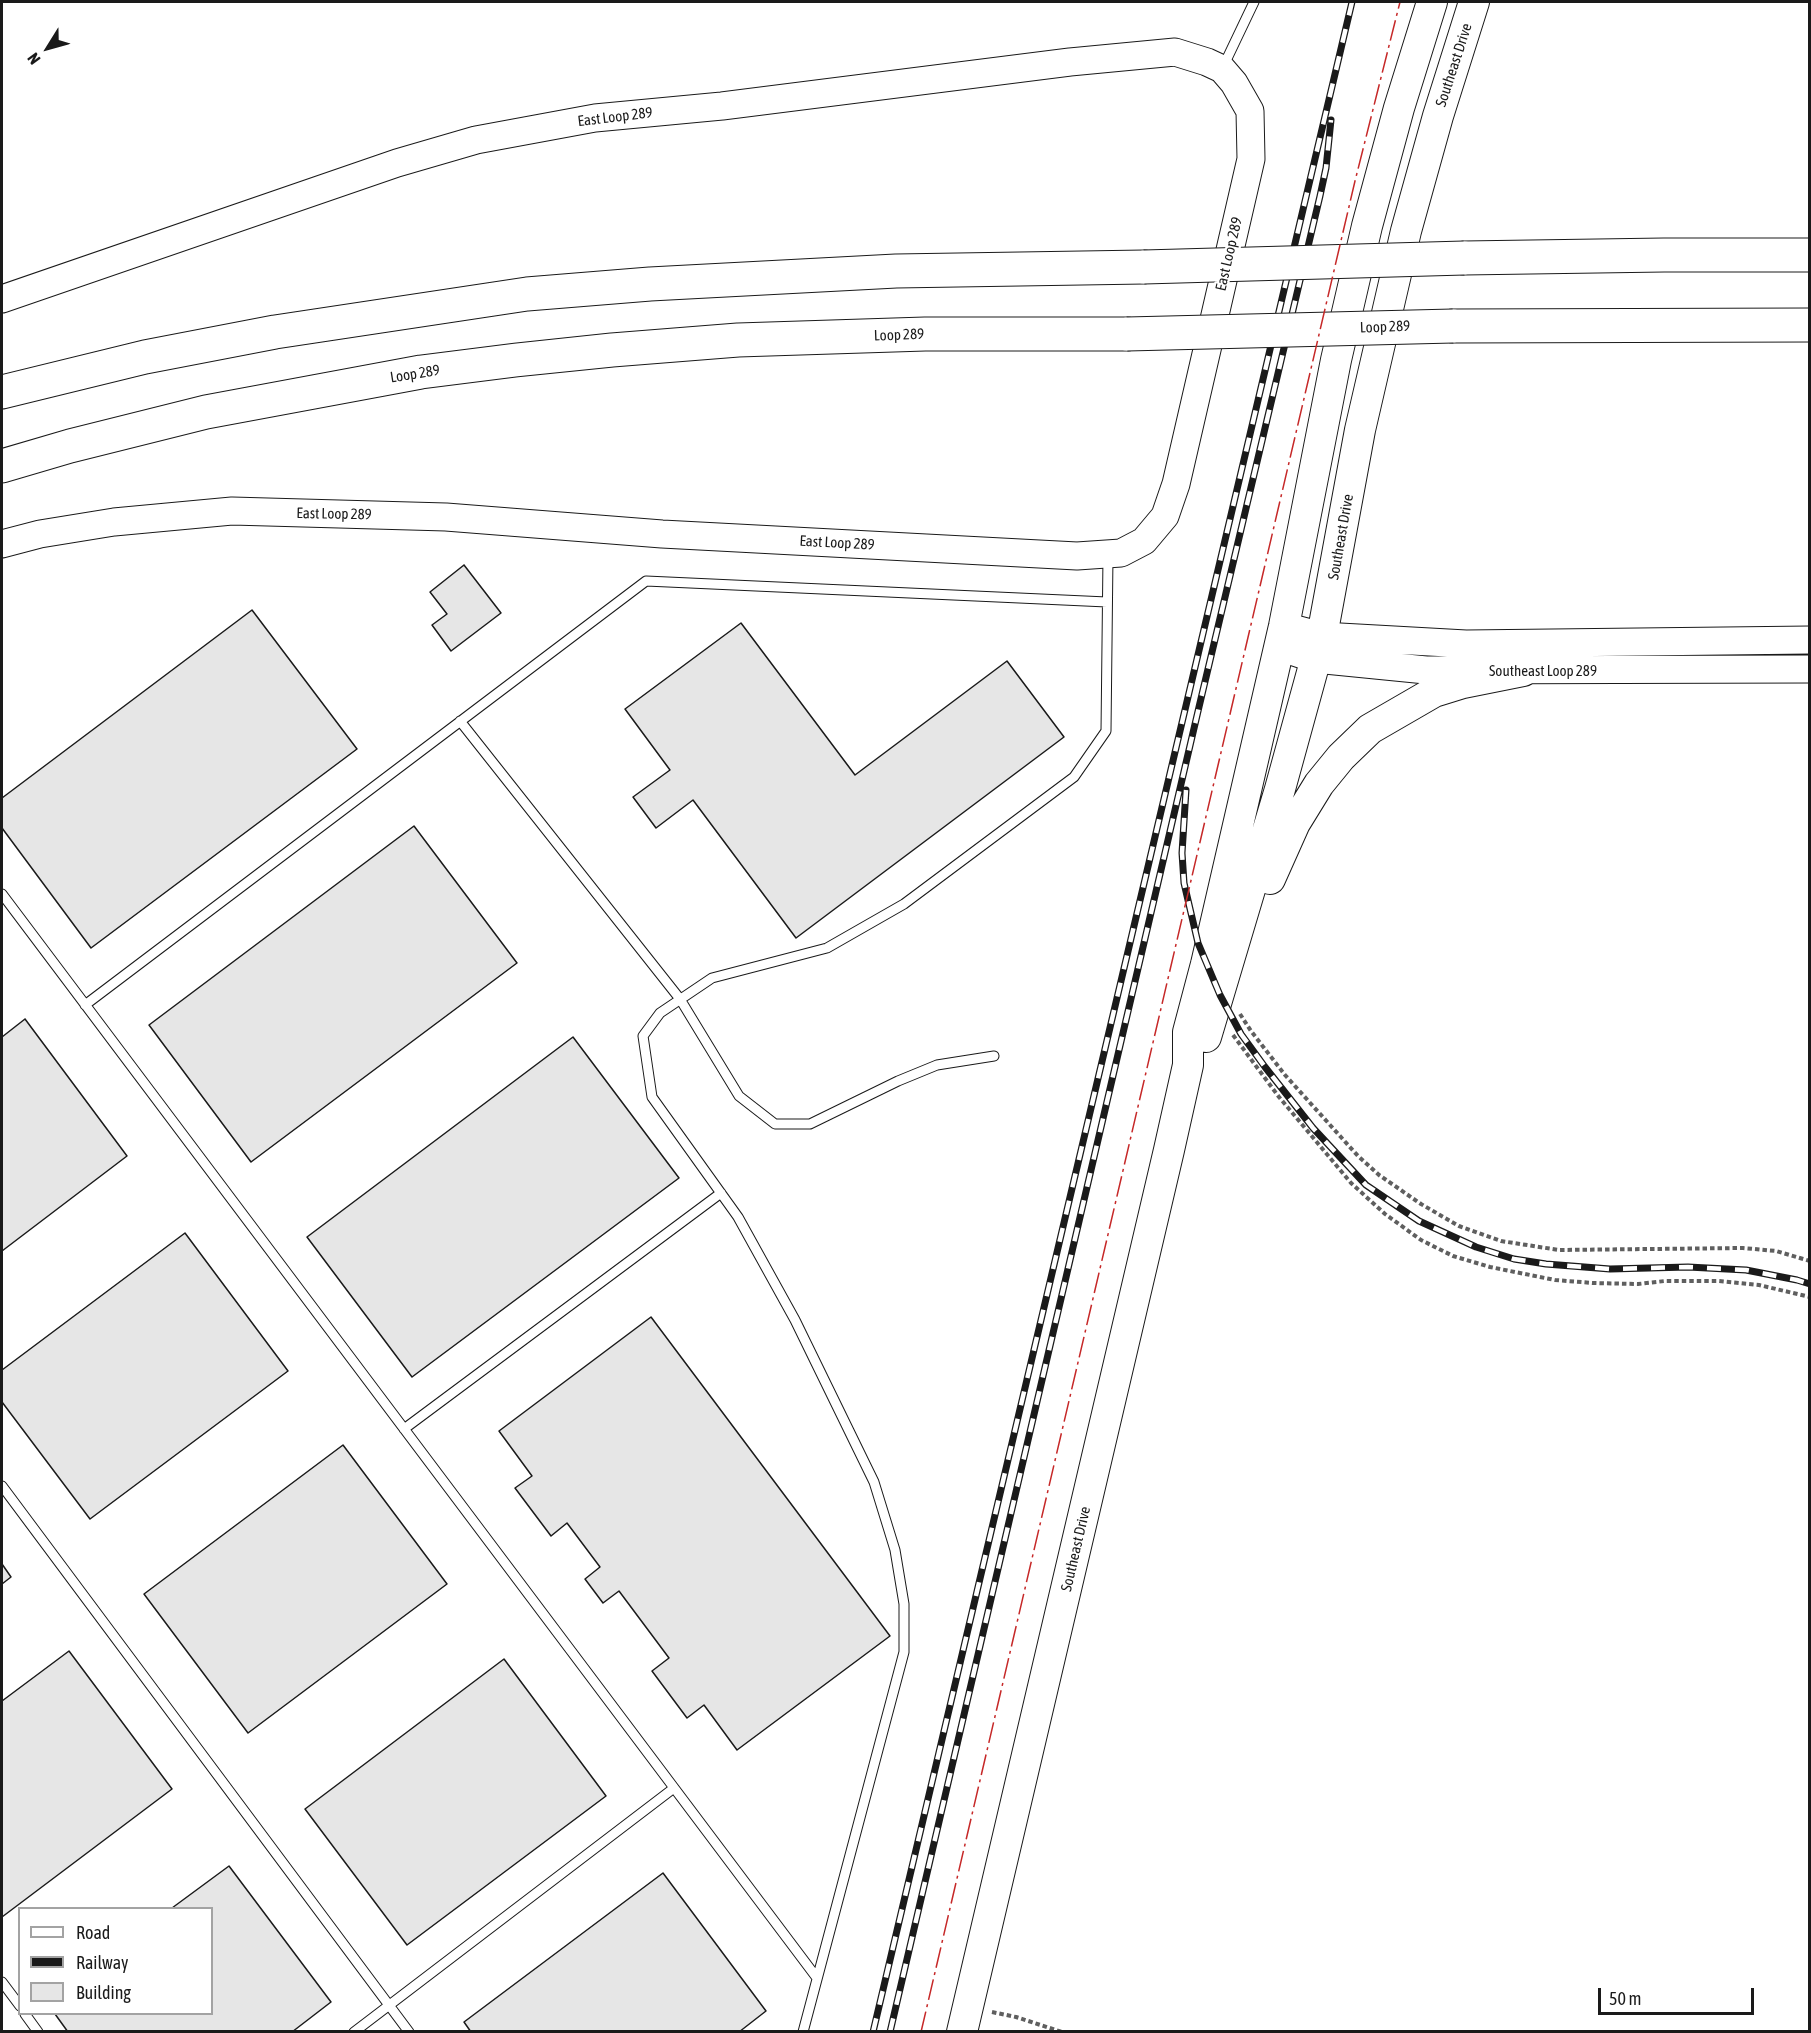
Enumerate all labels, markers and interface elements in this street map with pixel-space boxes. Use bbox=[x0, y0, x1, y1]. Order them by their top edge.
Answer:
north arrow bbox=[18, 18, 78, 78]
street label: Southeast Drive bbox=[1432, 21, 1476, 109]
text: N bbox=[24, 50, 44, 68]
street label: East Loop 289 bbox=[577, 103, 653, 131]
street label: East Loop 289 bbox=[1212, 215, 1246, 293]
street label: Loop 289 bbox=[1360, 317, 1410, 337]
street label: Loop 289 bbox=[874, 325, 924, 345]
street label: Loop 289 bbox=[389, 361, 441, 387]
street label: Southeast Drive bbox=[1325, 493, 1357, 581]
street label: East Loop 289 bbox=[296, 504, 372, 524]
street label: East Loop 289 bbox=[799, 532, 875, 554]
street label: Southeast Loop 289 bbox=[1489, 662, 1597, 680]
street label: Southeast Drive bbox=[1057, 1505, 1095, 1593]
legend bbox=[18, 1907, 213, 2015]
text: Road bbox=[76, 1922, 110, 1943]
text: Railway bbox=[76, 1952, 128, 1973]
scale bar bbox=[1601, 1976, 1757, 2014]
text: Building bbox=[76, 1982, 131, 2003]
text: 50 m bbox=[1609, 1988, 1641, 2009]

